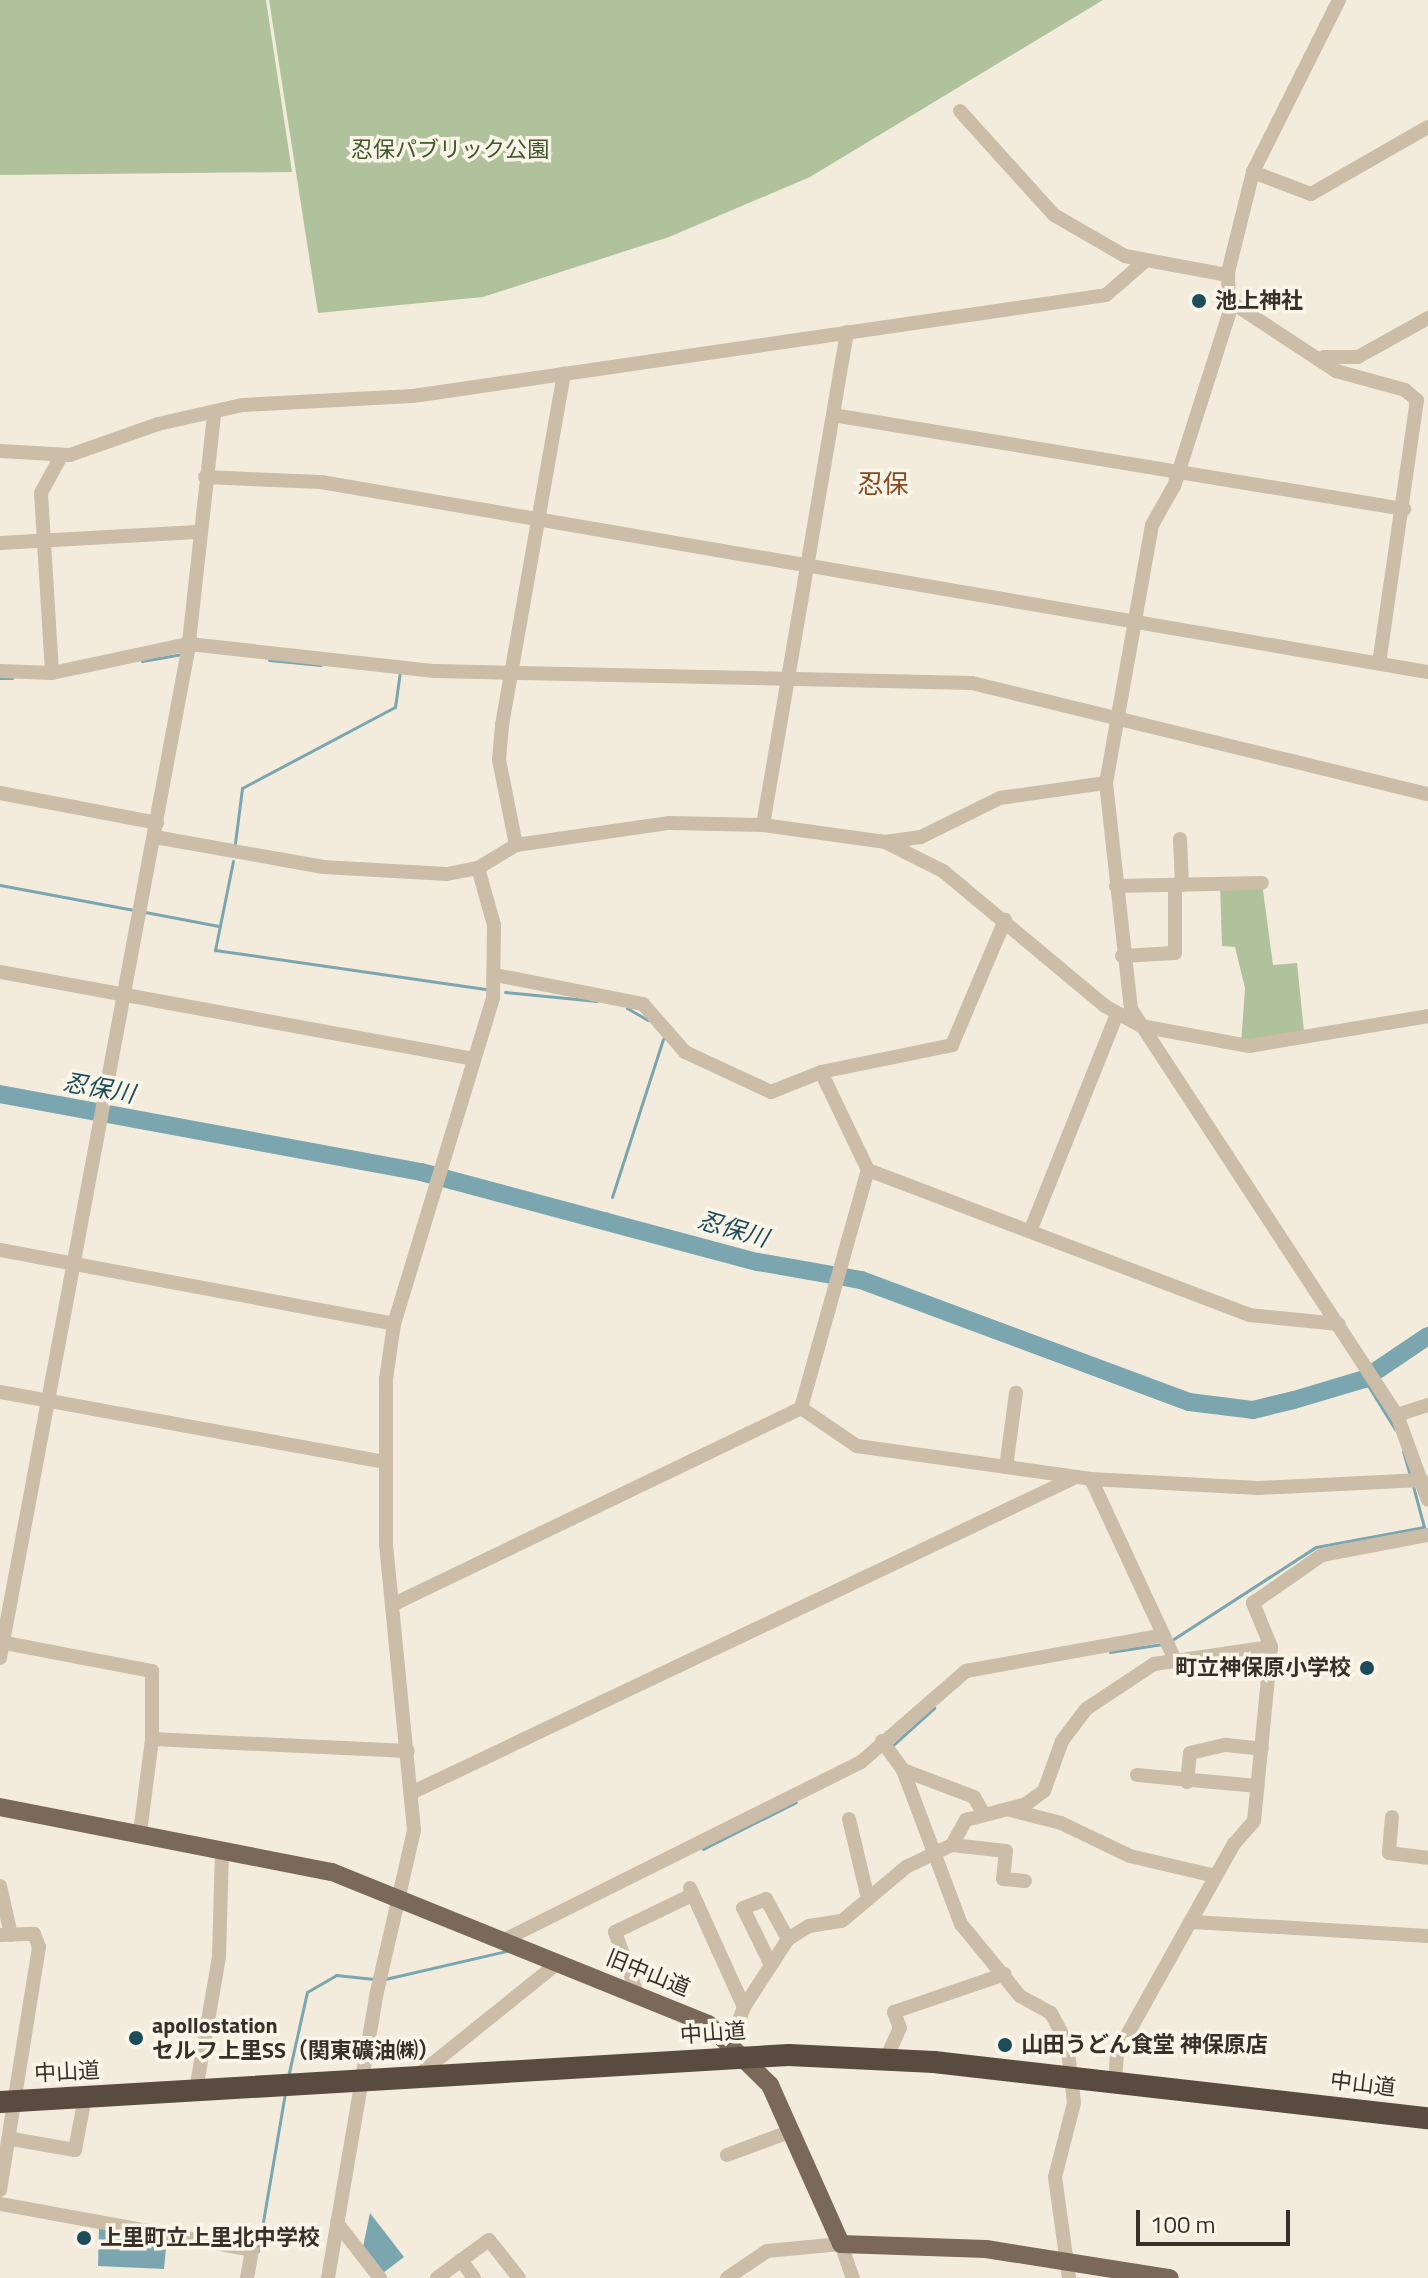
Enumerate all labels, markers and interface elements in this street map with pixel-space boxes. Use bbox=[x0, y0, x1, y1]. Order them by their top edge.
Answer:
park label: 忍保パブリック公園 bbox=[351, 137, 549, 163]
place label: 池上神社 bbox=[1215, 288, 1303, 314]
marker: 池上神社 bbox=[1190, 292, 1208, 310]
district label: 忍保 bbox=[857, 468, 909, 500]
water label: 忍保川 bbox=[61, 1068, 137, 1108]
water label: 忍保川 bbox=[694, 1205, 772, 1253]
place label: 町立神保原小学校 bbox=[1175, 1655, 1351, 1681]
marker: 町立神保原小学校 bbox=[1358, 1659, 1376, 1677]
street label: 旧中山道 bbox=[602, 1944, 694, 2002]
place label: apollostation セルフ上里SS（関東礦油㈱） bbox=[152, 2012, 440, 2064]
street label: 中山道 bbox=[679, 2018, 747, 2048]
marker: apollostation セルフ上里SS（関東礦油㈱） bbox=[127, 2029, 145, 2047]
place label: 山田うどん食堂 神保原店 bbox=[1021, 2032, 1268, 2058]
marker: 山田うどん食堂 神保原店 bbox=[996, 2036, 1014, 2054]
street label: 中山道 bbox=[33, 2057, 101, 2087]
street label: 中山道 bbox=[1329, 2067, 1397, 2101]
scale bar bbox=[1140, 2194, 1294, 2244]
text: 100 m bbox=[1150, 2206, 1216, 2242]
place label: 上里町立上里北中学校 bbox=[100, 2225, 320, 2251]
marker: 上里町立上里北中学校 bbox=[75, 2229, 93, 2247]

